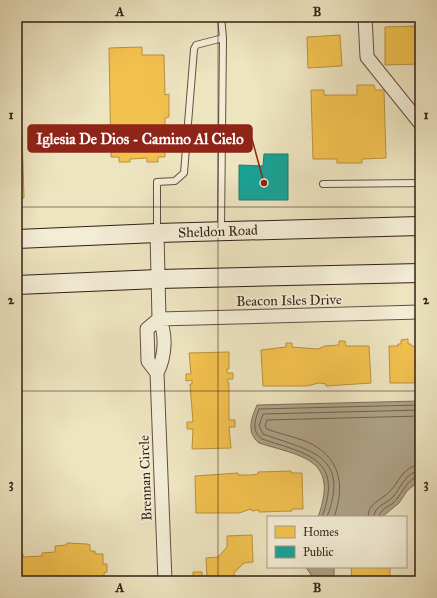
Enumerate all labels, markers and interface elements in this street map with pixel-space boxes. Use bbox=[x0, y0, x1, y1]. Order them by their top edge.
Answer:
text: A bbox=[115, 4, 125, 20]
text: B bbox=[313, 4, 322, 20]
text: 1 bbox=[8, 107, 14, 123]
text: 1 bbox=[423, 107, 429, 123]
callout: Iglesia De Dios - Camino Al Cielo bbox=[28, 125, 252, 152]
text: Iglesia De Dios - Camino Al Cielo bbox=[36, 130, 244, 149]
street label: Sheldon Road bbox=[178, 222, 258, 241]
street label: Beacon Isles Drive bbox=[236, 291, 342, 310]
text: 2 bbox=[8, 292, 15, 308]
text: 2 bbox=[423, 292, 430, 308]
street label: Brennan Circle bbox=[136, 435, 155, 521]
text: 3 bbox=[8, 476, 14, 492]
text: 3 bbox=[423, 476, 429, 492]
legend bbox=[267, 516, 407, 568]
text: Homes bbox=[303, 525, 339, 539]
text: Public bbox=[303, 545, 334, 559]
text: A bbox=[115, 580, 125, 596]
text: B bbox=[313, 580, 322, 596]

